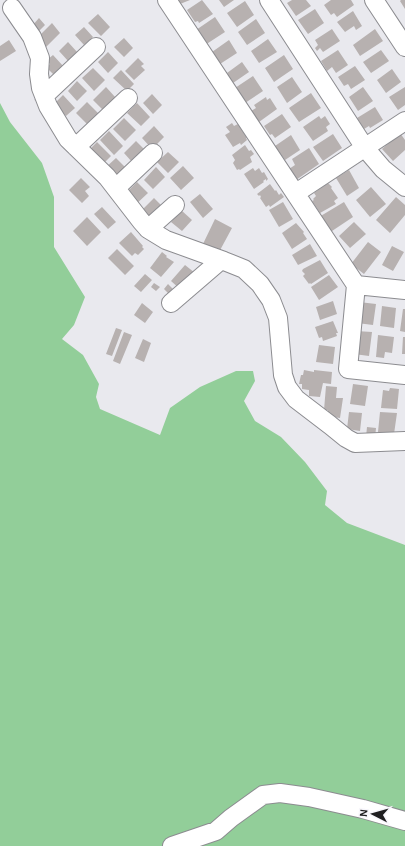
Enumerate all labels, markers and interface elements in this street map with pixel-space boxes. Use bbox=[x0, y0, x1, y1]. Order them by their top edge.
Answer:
north arrow bbox=[353, 794, 393, 834]
text: N bbox=[358, 809, 369, 817]

